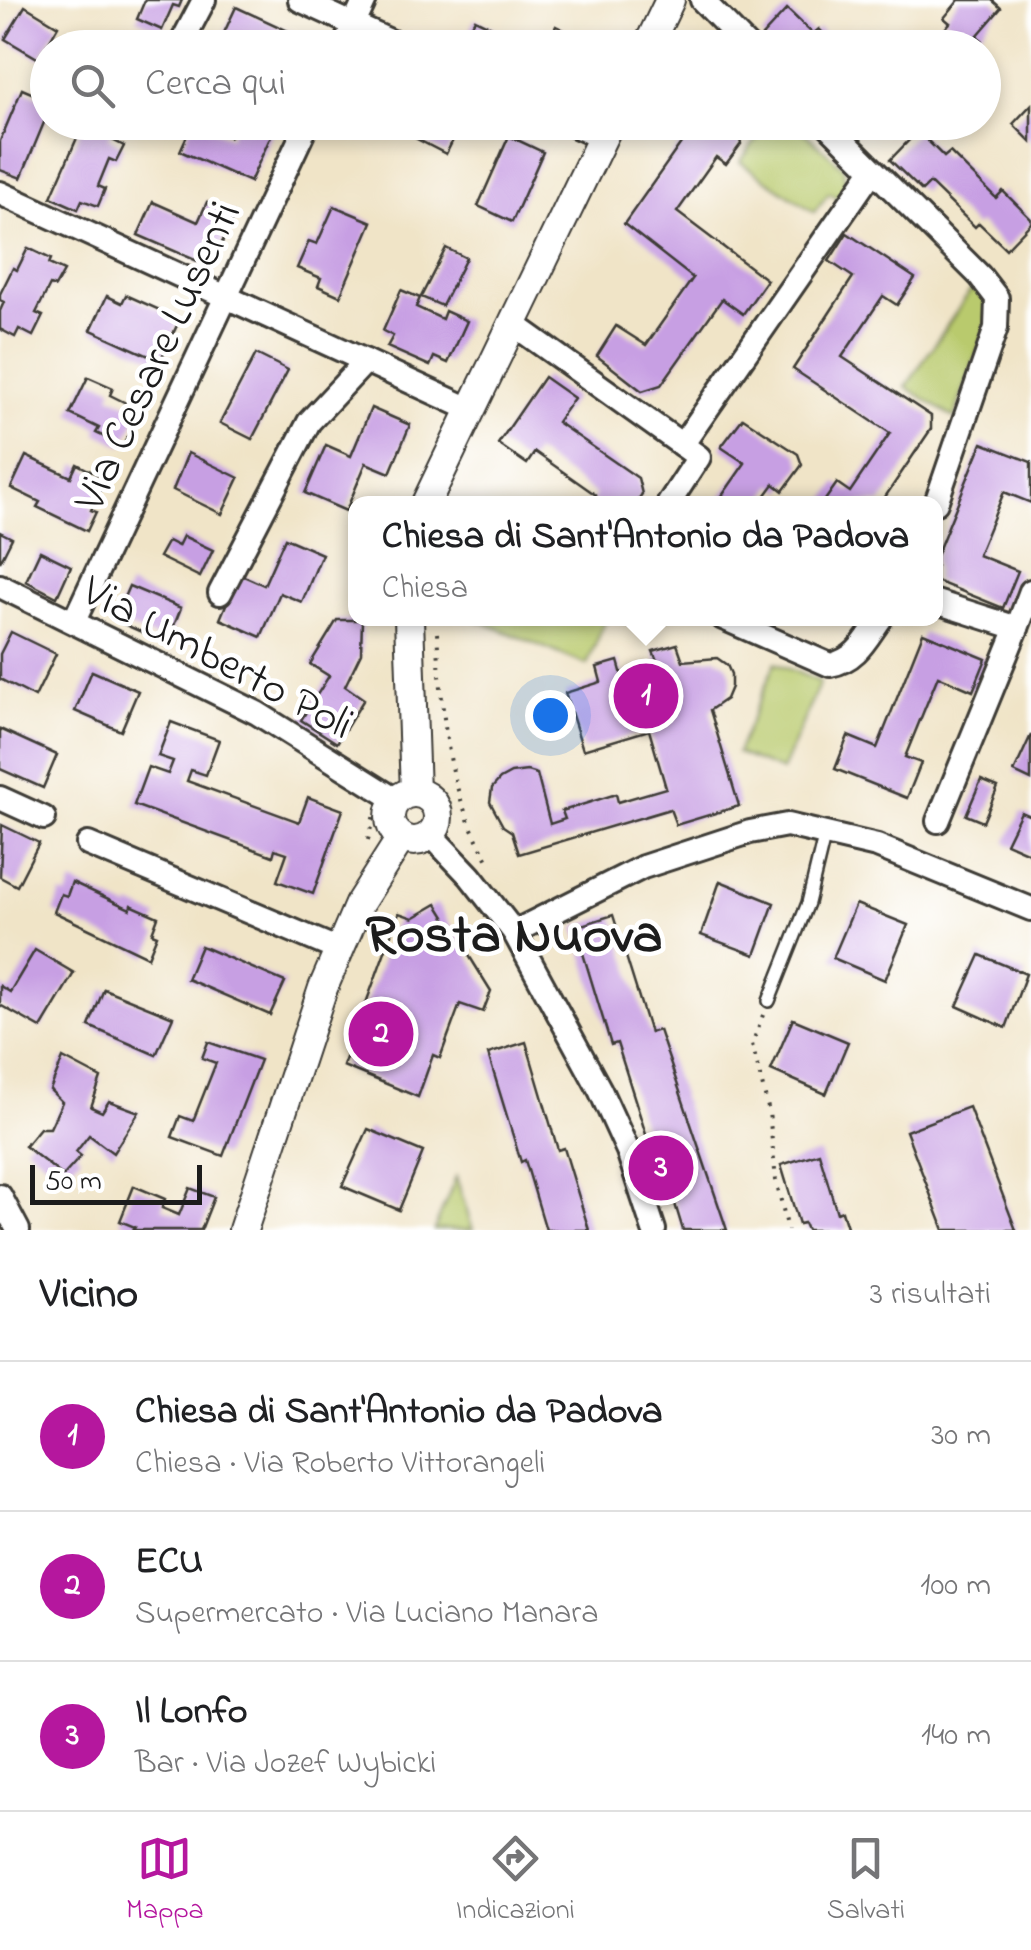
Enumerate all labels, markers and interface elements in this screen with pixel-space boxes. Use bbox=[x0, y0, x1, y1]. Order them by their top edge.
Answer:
search box bbox=[30, 30, 1001, 140]
text: Cerca qui bbox=[145, 57, 286, 113]
icon: search bbox=[65, 58, 120, 113]
street label: Via Cesare Lusenti bbox=[58, 191, 260, 524]
popup bbox=[348, 496, 943, 626]
text: Chiesa di Sant'Antonio da Padova bbox=[382, 510, 909, 566]
street label: Via Umberto Poli bbox=[68, 560, 364, 759]
text: Chiesa bbox=[382, 566, 468, 613]
pin: 1 bbox=[614, 658, 678, 734]
your location bbox=[525, 690, 576, 741]
district label: Rosta Nuova bbox=[366, 898, 662, 978]
pin: 2 bbox=[348, 996, 414, 1072]
pin: 3 bbox=[628, 1130, 694, 1206]
scale bar bbox=[30, 1160, 202, 1204]
text: 50 m bbox=[45, 1162, 102, 1203]
text: Vicino bbox=[40, 1265, 138, 1326]
text: 3 risultati bbox=[870, 1272, 991, 1319]
text: Chiesa di Sant'Antonio da Padova bbox=[135, 1385, 663, 1441]
text: 1 bbox=[67, 1413, 78, 1460]
text: 30 m bbox=[931, 1413, 991, 1460]
text: Chiesa · Via Roberto Vittorangeli bbox=[135, 1441, 545, 1488]
text: ECU bbox=[135, 1535, 203, 1591]
text: 2 bbox=[65, 1563, 80, 1610]
text: 100 m bbox=[920, 1563, 991, 1610]
text: Supermercato · Via Luciano Manara bbox=[135, 1591, 599, 1638]
text: Il Lonfo bbox=[135, 1685, 247, 1741]
text: 3 bbox=[66, 1713, 79, 1760]
text: 140 m bbox=[921, 1713, 991, 1760]
text: Bar · Via Jozef Wybicki bbox=[135, 1741, 436, 1788]
tab: Mappa bbox=[126, 1831, 204, 1932]
tab: Indicazioni bbox=[456, 1831, 575, 1932]
tab: Salvati bbox=[827, 1831, 905, 1932]

